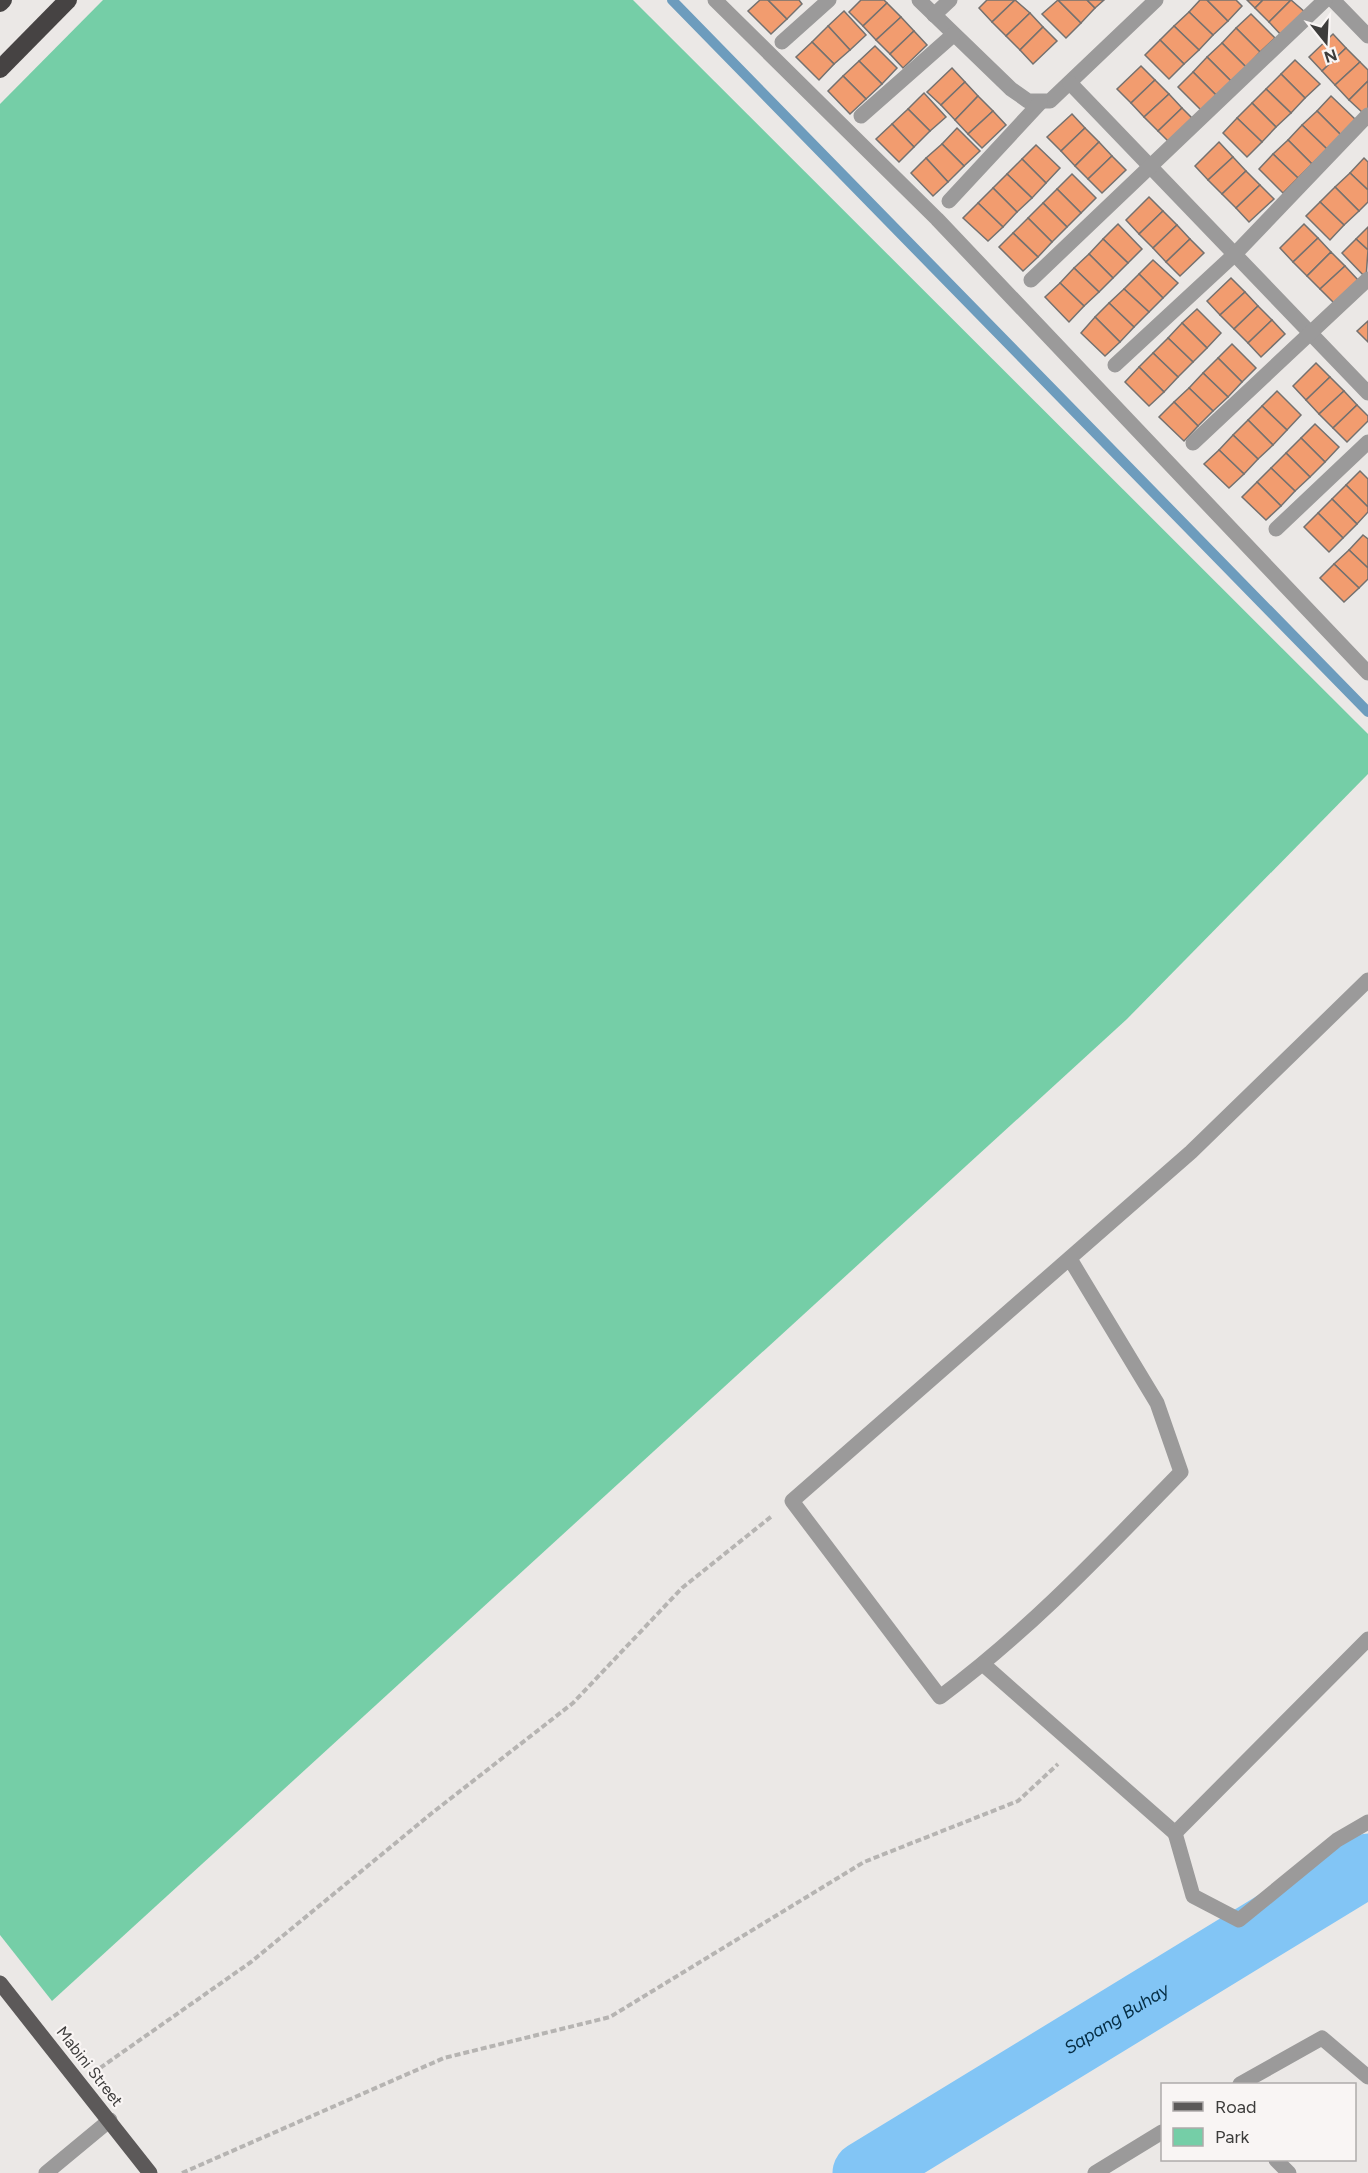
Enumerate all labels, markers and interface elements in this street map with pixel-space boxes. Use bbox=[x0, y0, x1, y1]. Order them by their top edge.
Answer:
north arrow bbox=[1296, 12, 1356, 72]
text: N bbox=[1322, 45, 1339, 67]
water label: Sapang Buhay bbox=[1060, 1977, 1174, 2059]
street label: Mabini Street bbox=[53, 2023, 127, 2110]
legend bbox=[1161, 2083, 1356, 2161]
text: Road bbox=[1215, 2096, 1256, 2118]
text: Park bbox=[1215, 2126, 1250, 2148]

